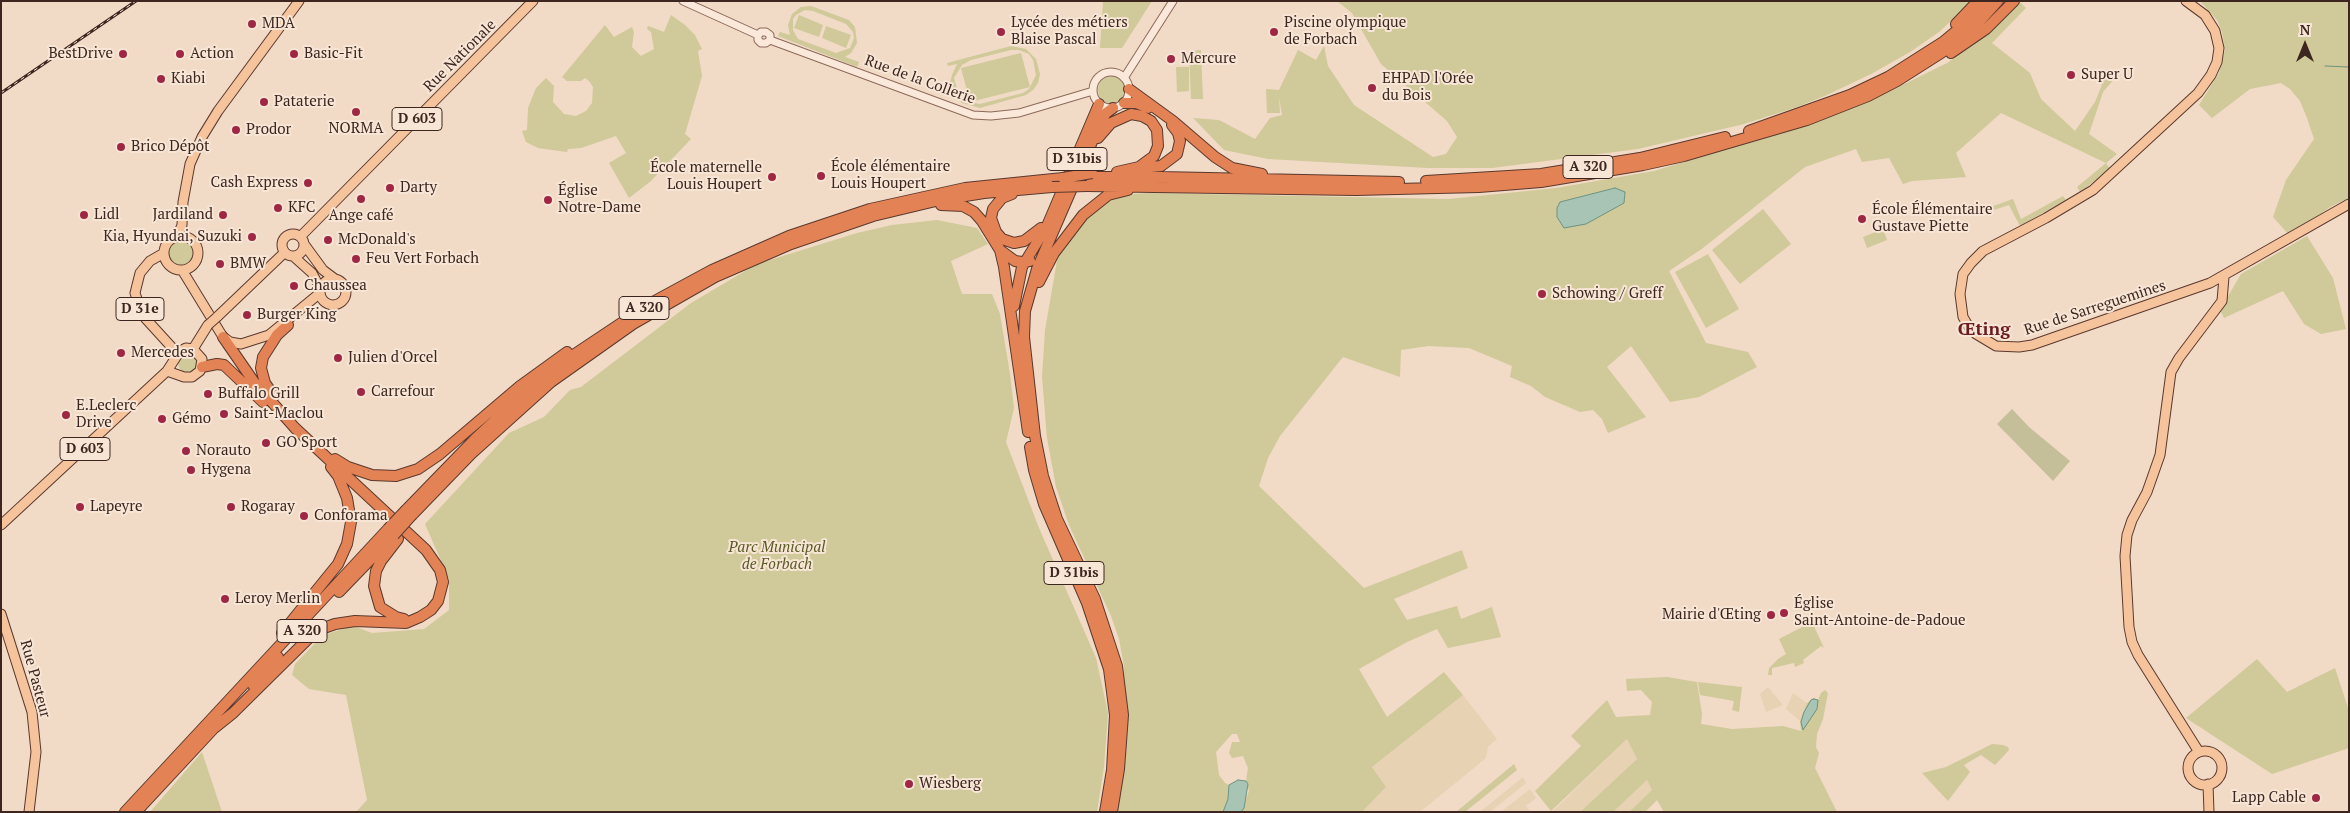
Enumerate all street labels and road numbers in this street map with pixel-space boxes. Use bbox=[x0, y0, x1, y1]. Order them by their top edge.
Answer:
street label: Rue Nationale bbox=[420, 16, 500, 96]
street label: Rue de la Collerie bbox=[862, 52, 978, 108]
road number: D 603 bbox=[392, 108, 442, 130]
road number: D 31bis bbox=[1047, 148, 1107, 170]
road number: A 320 bbox=[1563, 156, 1613, 178]
street label: Rue de Sarreguemines bbox=[2022, 277, 2168, 339]
road number: A 320 bbox=[619, 296, 669, 320]
road number: D 31e bbox=[116, 298, 164, 320]
road number: D 603 bbox=[60, 438, 110, 460]
road number: D 31bis bbox=[1044, 562, 1104, 584]
road number: A 320 bbox=[277, 620, 327, 642]
street label: Rue Pasteur bbox=[16, 638, 54, 720]

